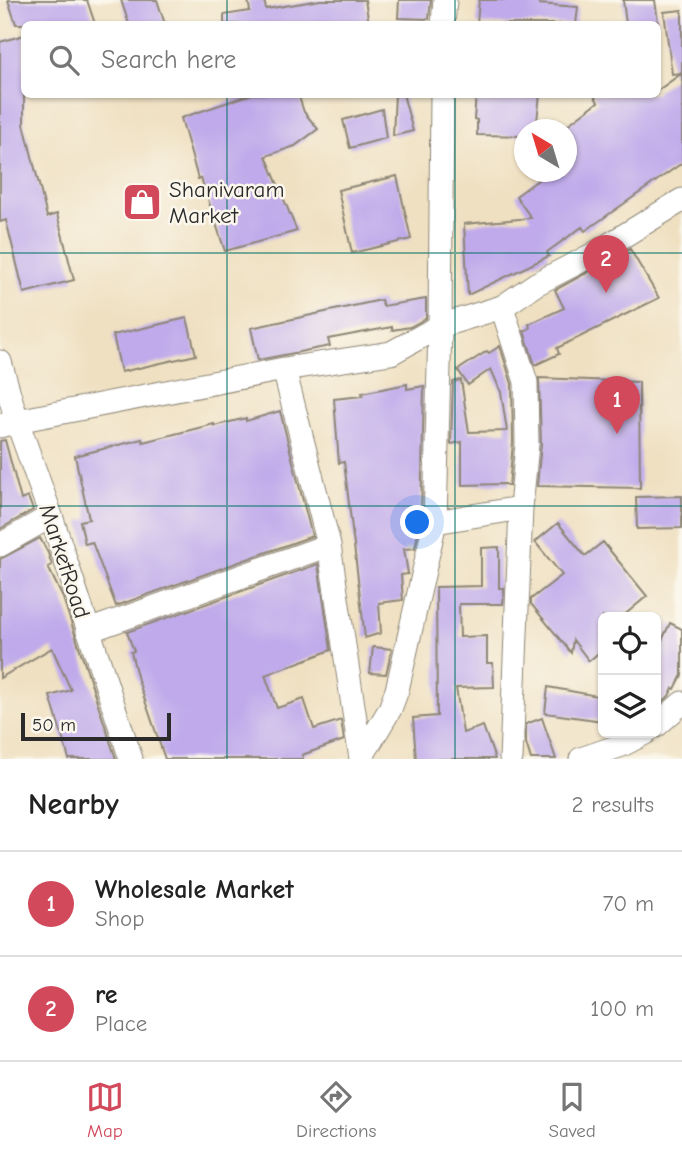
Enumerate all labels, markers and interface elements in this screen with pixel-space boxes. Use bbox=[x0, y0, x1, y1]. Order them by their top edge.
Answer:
search box bbox=[21, 21, 661, 98]
icon: search bbox=[45, 41, 83, 79]
text: Search here bbox=[101, 45, 236, 75]
north arrow bbox=[514, 119, 577, 182]
place label: Shanivaram Market bbox=[169, 176, 284, 229]
shop icon: Shanivaram Market bbox=[121, 181, 163, 223]
pin: 2 bbox=[583, 235, 629, 293]
pin: 1 bbox=[594, 376, 640, 434]
street label: MarketRoad bbox=[33, 501, 96, 622]
your location bbox=[400, 505, 434, 539]
map controls bbox=[598, 612, 661, 738]
button: locate bbox=[598, 612, 661, 675]
button: layers bbox=[598, 675, 661, 738]
scale bar bbox=[21, 710, 172, 742]
text: 50 m bbox=[32, 714, 76, 736]
text: Nearby bbox=[28, 787, 119, 822]
text: 2 results bbox=[572, 791, 654, 818]
text: Wholesale Market bbox=[95, 875, 294, 905]
text: 1 bbox=[46, 890, 56, 917]
text: 70 m bbox=[602, 890, 654, 917]
text: Shop bbox=[95, 905, 144, 932]
text: re bbox=[95, 980, 117, 1010]
text: 2 bbox=[45, 995, 57, 1022]
text: 100 m bbox=[590, 995, 654, 1022]
text: Place bbox=[95, 1010, 147, 1037]
tab: Map bbox=[86, 1078, 124, 1142]
tab: Directions bbox=[296, 1078, 376, 1142]
tab: Saved bbox=[549, 1078, 596, 1142]

